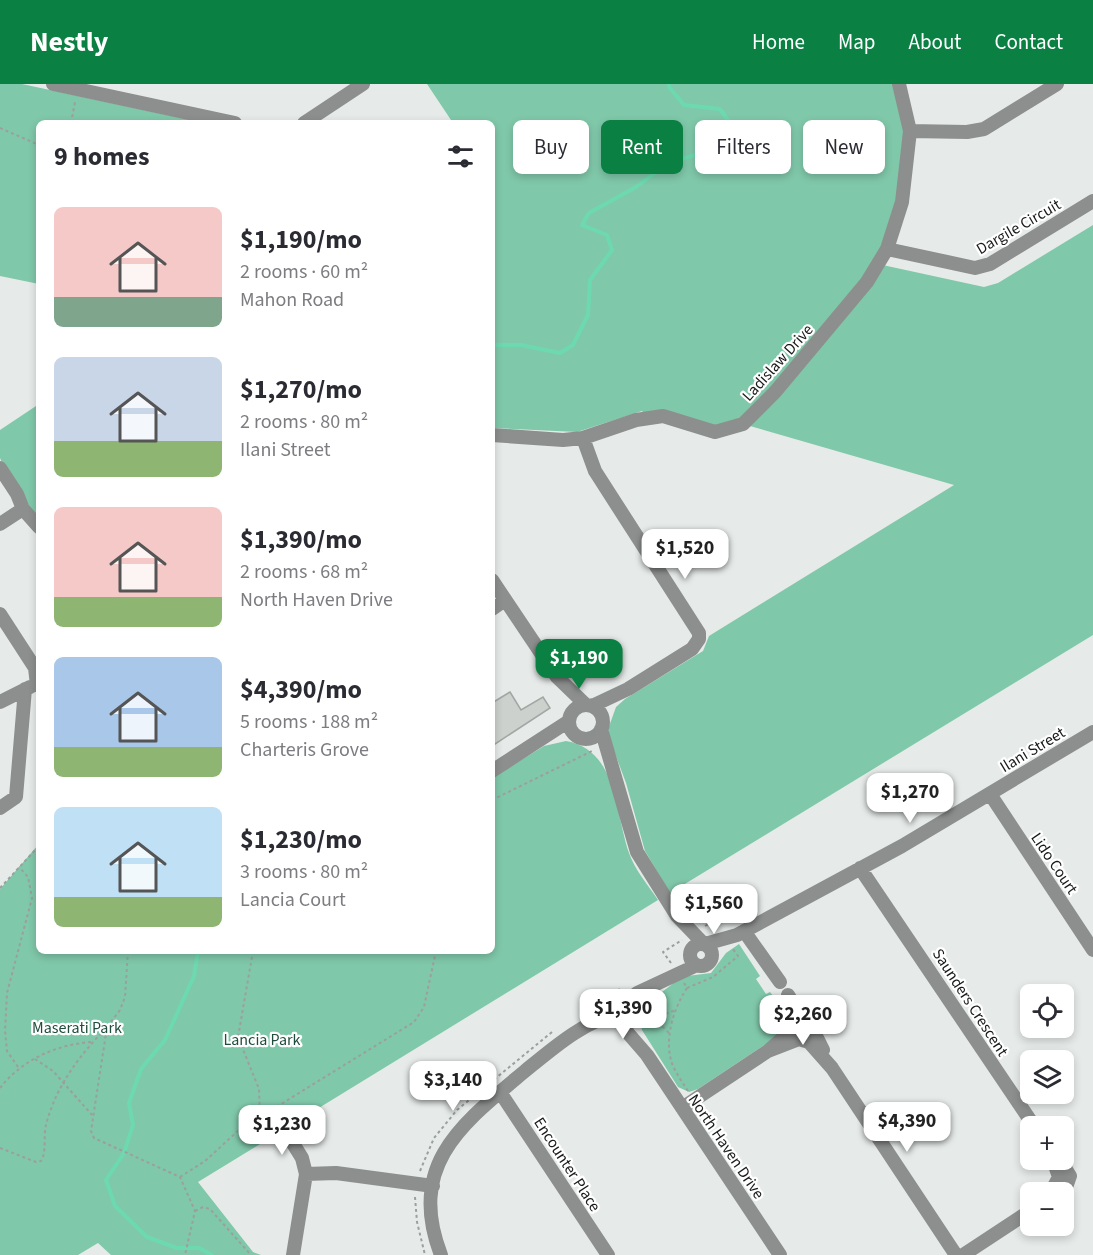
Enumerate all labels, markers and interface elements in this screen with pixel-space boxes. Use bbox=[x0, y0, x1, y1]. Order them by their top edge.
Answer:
text: Nestly bbox=[30, 22, 108, 62]
text: Home bbox=[752, 27, 805, 57]
text: Map bbox=[838, 27, 876, 57]
text: About bbox=[909, 27, 961, 57]
text: Contact bbox=[994, 27, 1063, 57]
chip: Buy bbox=[513, 120, 589, 174]
chip: Rent bbox=[601, 120, 683, 174]
chip: Filters bbox=[695, 120, 791, 174]
chip: New bbox=[803, 120, 885, 174]
text: 9 homes bbox=[54, 138, 149, 175]
icon: filters bbox=[444, 140, 477, 173]
street label: Dargile Circuit bbox=[972, 193, 1065, 260]
text: $1,190/mo bbox=[240, 221, 362, 258]
icon: home bbox=[102, 231, 174, 303]
text: 2 rooms · 60 m² bbox=[240, 258, 368, 286]
text: Mahon Road bbox=[240, 286, 344, 314]
street label: Ladislaw Drive bbox=[737, 319, 818, 406]
text: $1,270/mo bbox=[240, 371, 362, 408]
icon: home bbox=[102, 381, 174, 453]
text: 2 rooms · 80 m² bbox=[240, 408, 368, 436]
text: Ilani Street bbox=[240, 436, 330, 464]
text: $1,390/mo bbox=[240, 521, 362, 558]
pin: $1,520 bbox=[636, 529, 734, 580]
icon: home bbox=[102, 531, 174, 603]
text: $1,520 bbox=[656, 534, 714, 562]
text: 2 rooms · 68 m² bbox=[240, 558, 368, 586]
text: North Haven Drive bbox=[240, 586, 393, 614]
pin: $1,190 bbox=[530, 639, 628, 690]
text: $1,190 bbox=[550, 644, 608, 672]
text: $4,390/mo bbox=[240, 671, 362, 708]
icon: home bbox=[102, 681, 174, 753]
text: 5 rooms · 188 m² bbox=[240, 708, 378, 736]
street label: Ilani Street bbox=[996, 721, 1070, 778]
text: Charteris Grove bbox=[240, 736, 369, 764]
pin: $1,270 bbox=[861, 773, 959, 824]
text: $1,270 bbox=[881, 778, 939, 806]
text: $1,230/mo bbox=[240, 821, 362, 858]
street label: Lido Court bbox=[1025, 828, 1083, 899]
icon: home bbox=[102, 831, 174, 903]
text: 3 rooms · 80 m² bbox=[240, 858, 368, 886]
pin: $1,560 bbox=[665, 884, 763, 935]
text: Lancia Court bbox=[240, 886, 346, 914]
text: $1,560 bbox=[685, 889, 743, 917]
street label: Saunders Crescent bbox=[927, 944, 1014, 1061]
map controls bbox=[1020, 984, 1074, 1236]
button: locate bbox=[1020, 984, 1074, 1038]
pin: $1,390 bbox=[574, 989, 672, 1040]
text: $1,390 bbox=[594, 994, 652, 1022]
pin: $2,260 bbox=[754, 995, 852, 1046]
text: $2,260 bbox=[774, 1000, 832, 1028]
park label: Maserati Park bbox=[32, 1017, 122, 1039]
park label: Lancia Park bbox=[224, 1029, 301, 1051]
button: layers bbox=[1020, 1050, 1074, 1104]
pin: $3,140 bbox=[404, 1061, 502, 1112]
text: $3,140 bbox=[424, 1066, 482, 1094]
street label: North Haven Drive bbox=[683, 1090, 770, 1203]
pin: $4,390 bbox=[858, 1102, 956, 1153]
pin: $1,230 bbox=[233, 1105, 331, 1156]
text: $4,390 bbox=[878, 1107, 936, 1135]
text: $1,230 bbox=[253, 1110, 311, 1138]
street label: Encounter Place bbox=[528, 1113, 606, 1216]
button: + bbox=[1020, 1116, 1074, 1170]
button: − bbox=[1020, 1182, 1074, 1236]

